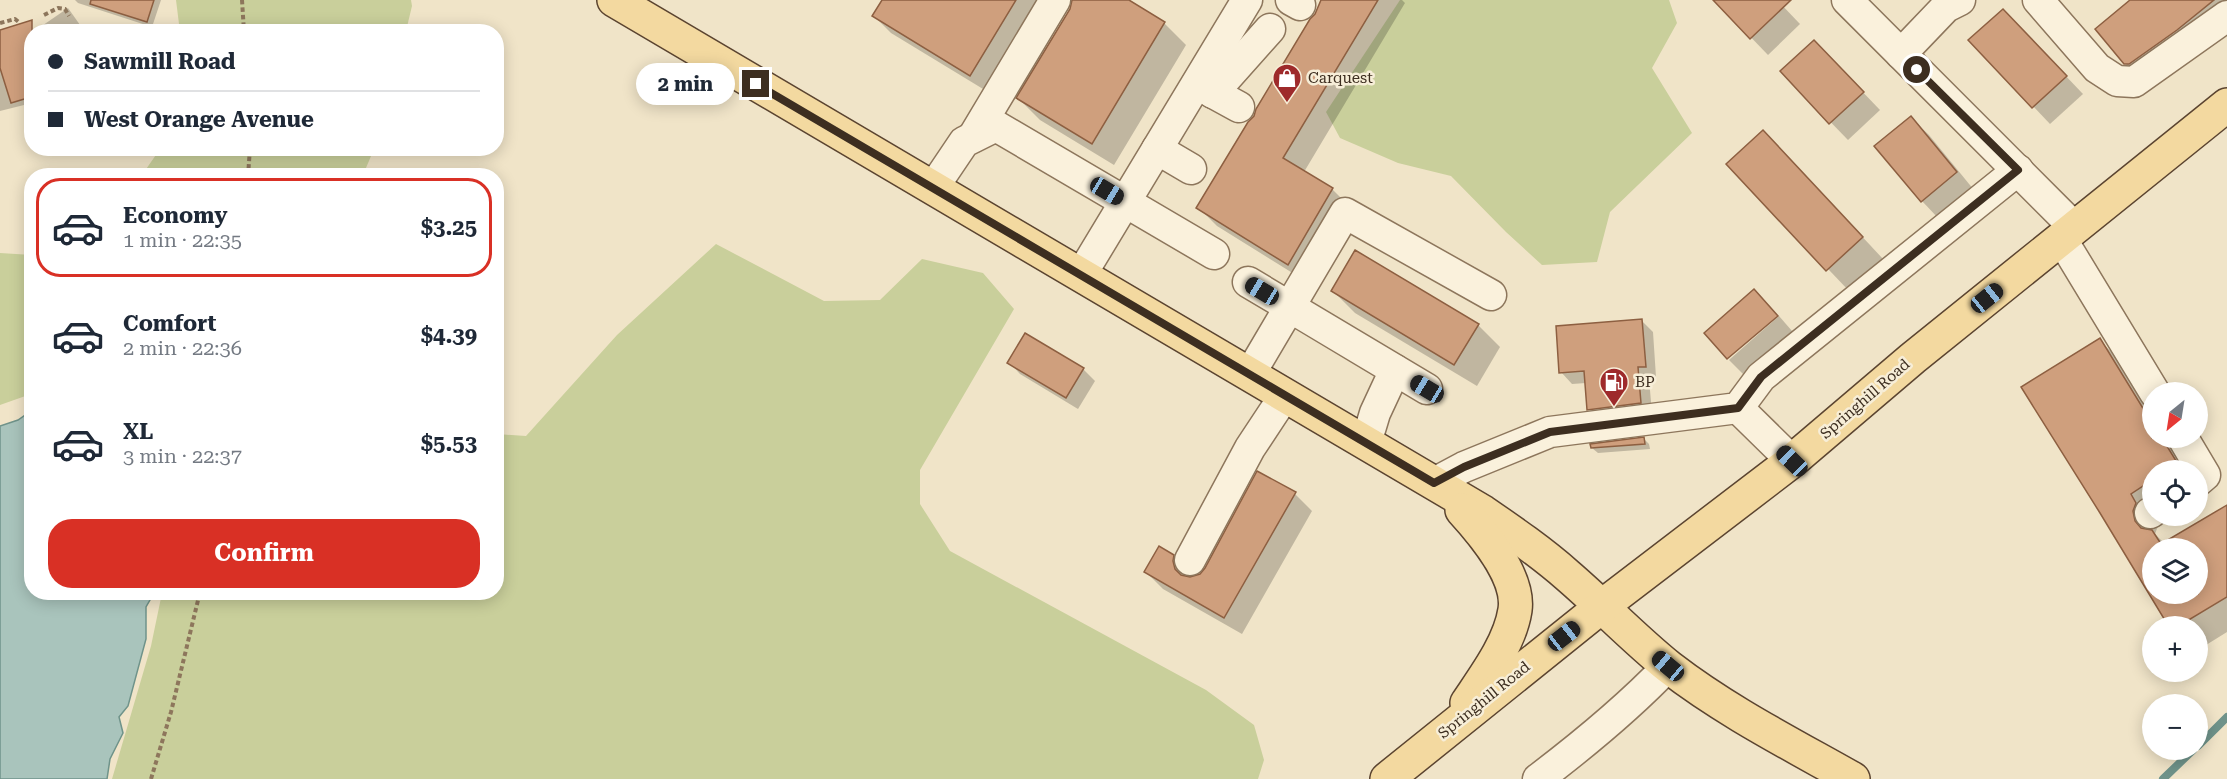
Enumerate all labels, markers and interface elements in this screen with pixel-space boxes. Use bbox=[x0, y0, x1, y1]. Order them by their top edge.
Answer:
text: Sawmill Road bbox=[84, 49, 235, 74]
route start bbox=[1903, 56, 1930, 83]
shop icon: Carquest bbox=[1271, 62, 1303, 104]
callout: 2 min bbox=[636, 63, 735, 105]
place label: Carquest bbox=[1308, 69, 1373, 87]
route end bbox=[742, 70, 769, 97]
text: 2 min bbox=[658, 72, 713, 96]
text: West Orange Avenue bbox=[84, 107, 314, 132]
car bbox=[1087, 174, 1127, 208]
icon: car bbox=[51, 201, 105, 255]
text: Economy bbox=[123, 203, 227, 228]
text: $3.25 bbox=[421, 215, 477, 240]
text: 1 min · 22:35 bbox=[123, 228, 242, 252]
car bbox=[1242, 274, 1282, 308]
car bbox=[1967, 280, 2007, 316]
icon: car bbox=[51, 309, 105, 363]
text: Comfort bbox=[123, 311, 216, 336]
text: $4.39 bbox=[421, 323, 477, 348]
text: 2 min · 22:36 bbox=[123, 336, 242, 360]
street label: Springhill Road bbox=[1817, 355, 1914, 443]
fuel station icon: BP bbox=[1598, 366, 1630, 408]
car bbox=[1407, 372, 1447, 406]
place label: BP bbox=[1635, 373, 1655, 391]
north arrow bbox=[2142, 382, 2208, 448]
map controls bbox=[2142, 382, 2208, 760]
icon: car bbox=[51, 417, 105, 471]
text: XL bbox=[123, 419, 153, 444]
text: $5.53 bbox=[421, 431, 477, 456]
car bbox=[1773, 442, 1811, 480]
text: 3 min · 22:37 bbox=[123, 444, 242, 468]
button: locate bbox=[2142, 460, 2208, 526]
button: Confirm bbox=[48, 519, 480, 588]
button: layers bbox=[2142, 538, 2208, 604]
button: + bbox=[2142, 616, 2208, 682]
car bbox=[1544, 618, 1584, 654]
car bbox=[1648, 648, 1688, 684]
street label: Springhill Road bbox=[1435, 657, 1534, 742]
button: − bbox=[2142, 694, 2208, 760]

